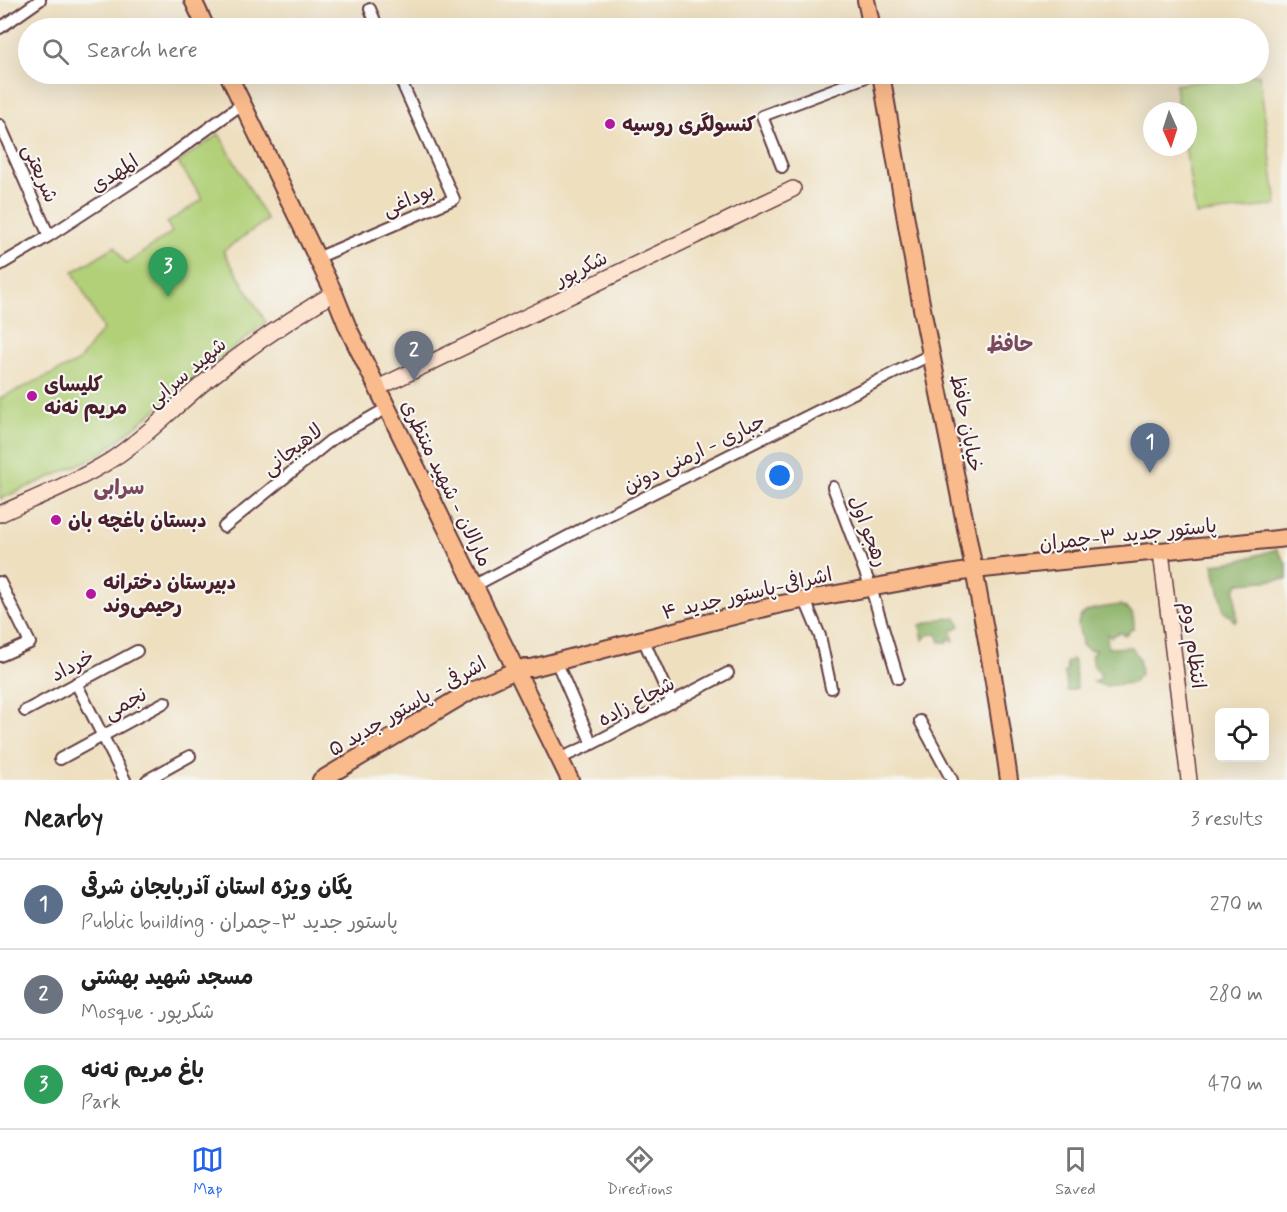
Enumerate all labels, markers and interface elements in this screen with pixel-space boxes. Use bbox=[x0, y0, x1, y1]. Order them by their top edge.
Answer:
search box bbox=[18, 18, 1269, 84]
icon: search bbox=[39, 35, 72, 68]
text: Search here bbox=[87, 37, 198, 65]
north arrow bbox=[1143, 102, 1197, 156]
place label: کنسولگری روسیه bbox=[622, 112, 756, 139]
marker: کنسولگری روسیه bbox=[603, 117, 617, 131]
street label: شریعتی bbox=[15, 140, 64, 207]
street label: المهدی bbox=[85, 149, 144, 200]
street label: بوداغی bbox=[378, 177, 439, 224]
street label: شکرپور bbox=[549, 245, 612, 294]
pin: 3 bbox=[148, 248, 188, 297]
district label: حافظ bbox=[987, 331, 1033, 359]
street label: شهید سرابی bbox=[141, 332, 233, 415]
pin: 2 bbox=[394, 332, 434, 381]
place label: کلیسای مریم نه‌نه bbox=[44, 372, 127, 422]
street label: خیابان حافظ bbox=[943, 372, 988, 474]
marker: کلیسای مریم نه‌نه bbox=[25, 389, 39, 403]
street label: مارالان - شهید منتظری bbox=[394, 396, 498, 572]
street label: جباری - ارمنی دونن bbox=[619, 408, 770, 501]
street label: لاهیجانی bbox=[257, 418, 329, 482]
pin: 1 bbox=[1130, 424, 1170, 473]
your location bbox=[765, 461, 794, 490]
district label: سرابی bbox=[94, 474, 144, 502]
street label: رهجو اول bbox=[842, 492, 894, 571]
place label: دبستان باغچه بان bbox=[68, 508, 207, 535]
marker: دبستان باغچه بان bbox=[49, 513, 63, 527]
street label: پاستور جدید ۳-چمران bbox=[1038, 513, 1218, 558]
street label: اشرافی-پاستور جدید ۴ bbox=[659, 561, 835, 627]
place label: دبیرستان دخترانه رحیمی‌وند bbox=[103, 570, 236, 620]
marker: دبیرستان دخترانه رحیمی‌وند bbox=[84, 587, 98, 601]
street label: انتظام دوم bbox=[1173, 600, 1211, 690]
street label: خرداد bbox=[46, 644, 99, 689]
street label: اشرفی - پاستور جدید ۵ bbox=[323, 650, 492, 764]
street label: شجاع زاده bbox=[593, 671, 680, 734]
street label: نجمی bbox=[99, 682, 152, 727]
map controls bbox=[1215, 708, 1269, 762]
button: locate bbox=[1215, 708, 1269, 762]
text: Nearby bbox=[24, 802, 103, 836]
text: 3 results bbox=[1191, 806, 1263, 833]
text: یگان ویژه استان آذربایجان شرقی bbox=[81, 874, 352, 902]
text: 1 bbox=[39, 891, 48, 918]
text: 270 m bbox=[1210, 891, 1263, 918]
text: Public building · پاستور جدید ۳-چمران bbox=[81, 909, 398, 936]
text: مسجد شهید بهشتی bbox=[81, 964, 253, 992]
text: 2 bbox=[39, 981, 48, 1008]
text: 280 m bbox=[1209, 981, 1263, 1008]
text: Mosque · شکرپور bbox=[81, 999, 214, 1026]
text: باغ مریم نه‌نه bbox=[81, 1057, 204, 1085]
text: 3 bbox=[39, 1071, 48, 1098]
text: 470 m bbox=[1208, 1071, 1263, 1098]
text: Park bbox=[81, 1089, 121, 1116]
tab: Map bbox=[191, 1143, 224, 1200]
tab: Directions bbox=[607, 1143, 673, 1200]
tab: Saved bbox=[1055, 1143, 1096, 1200]

